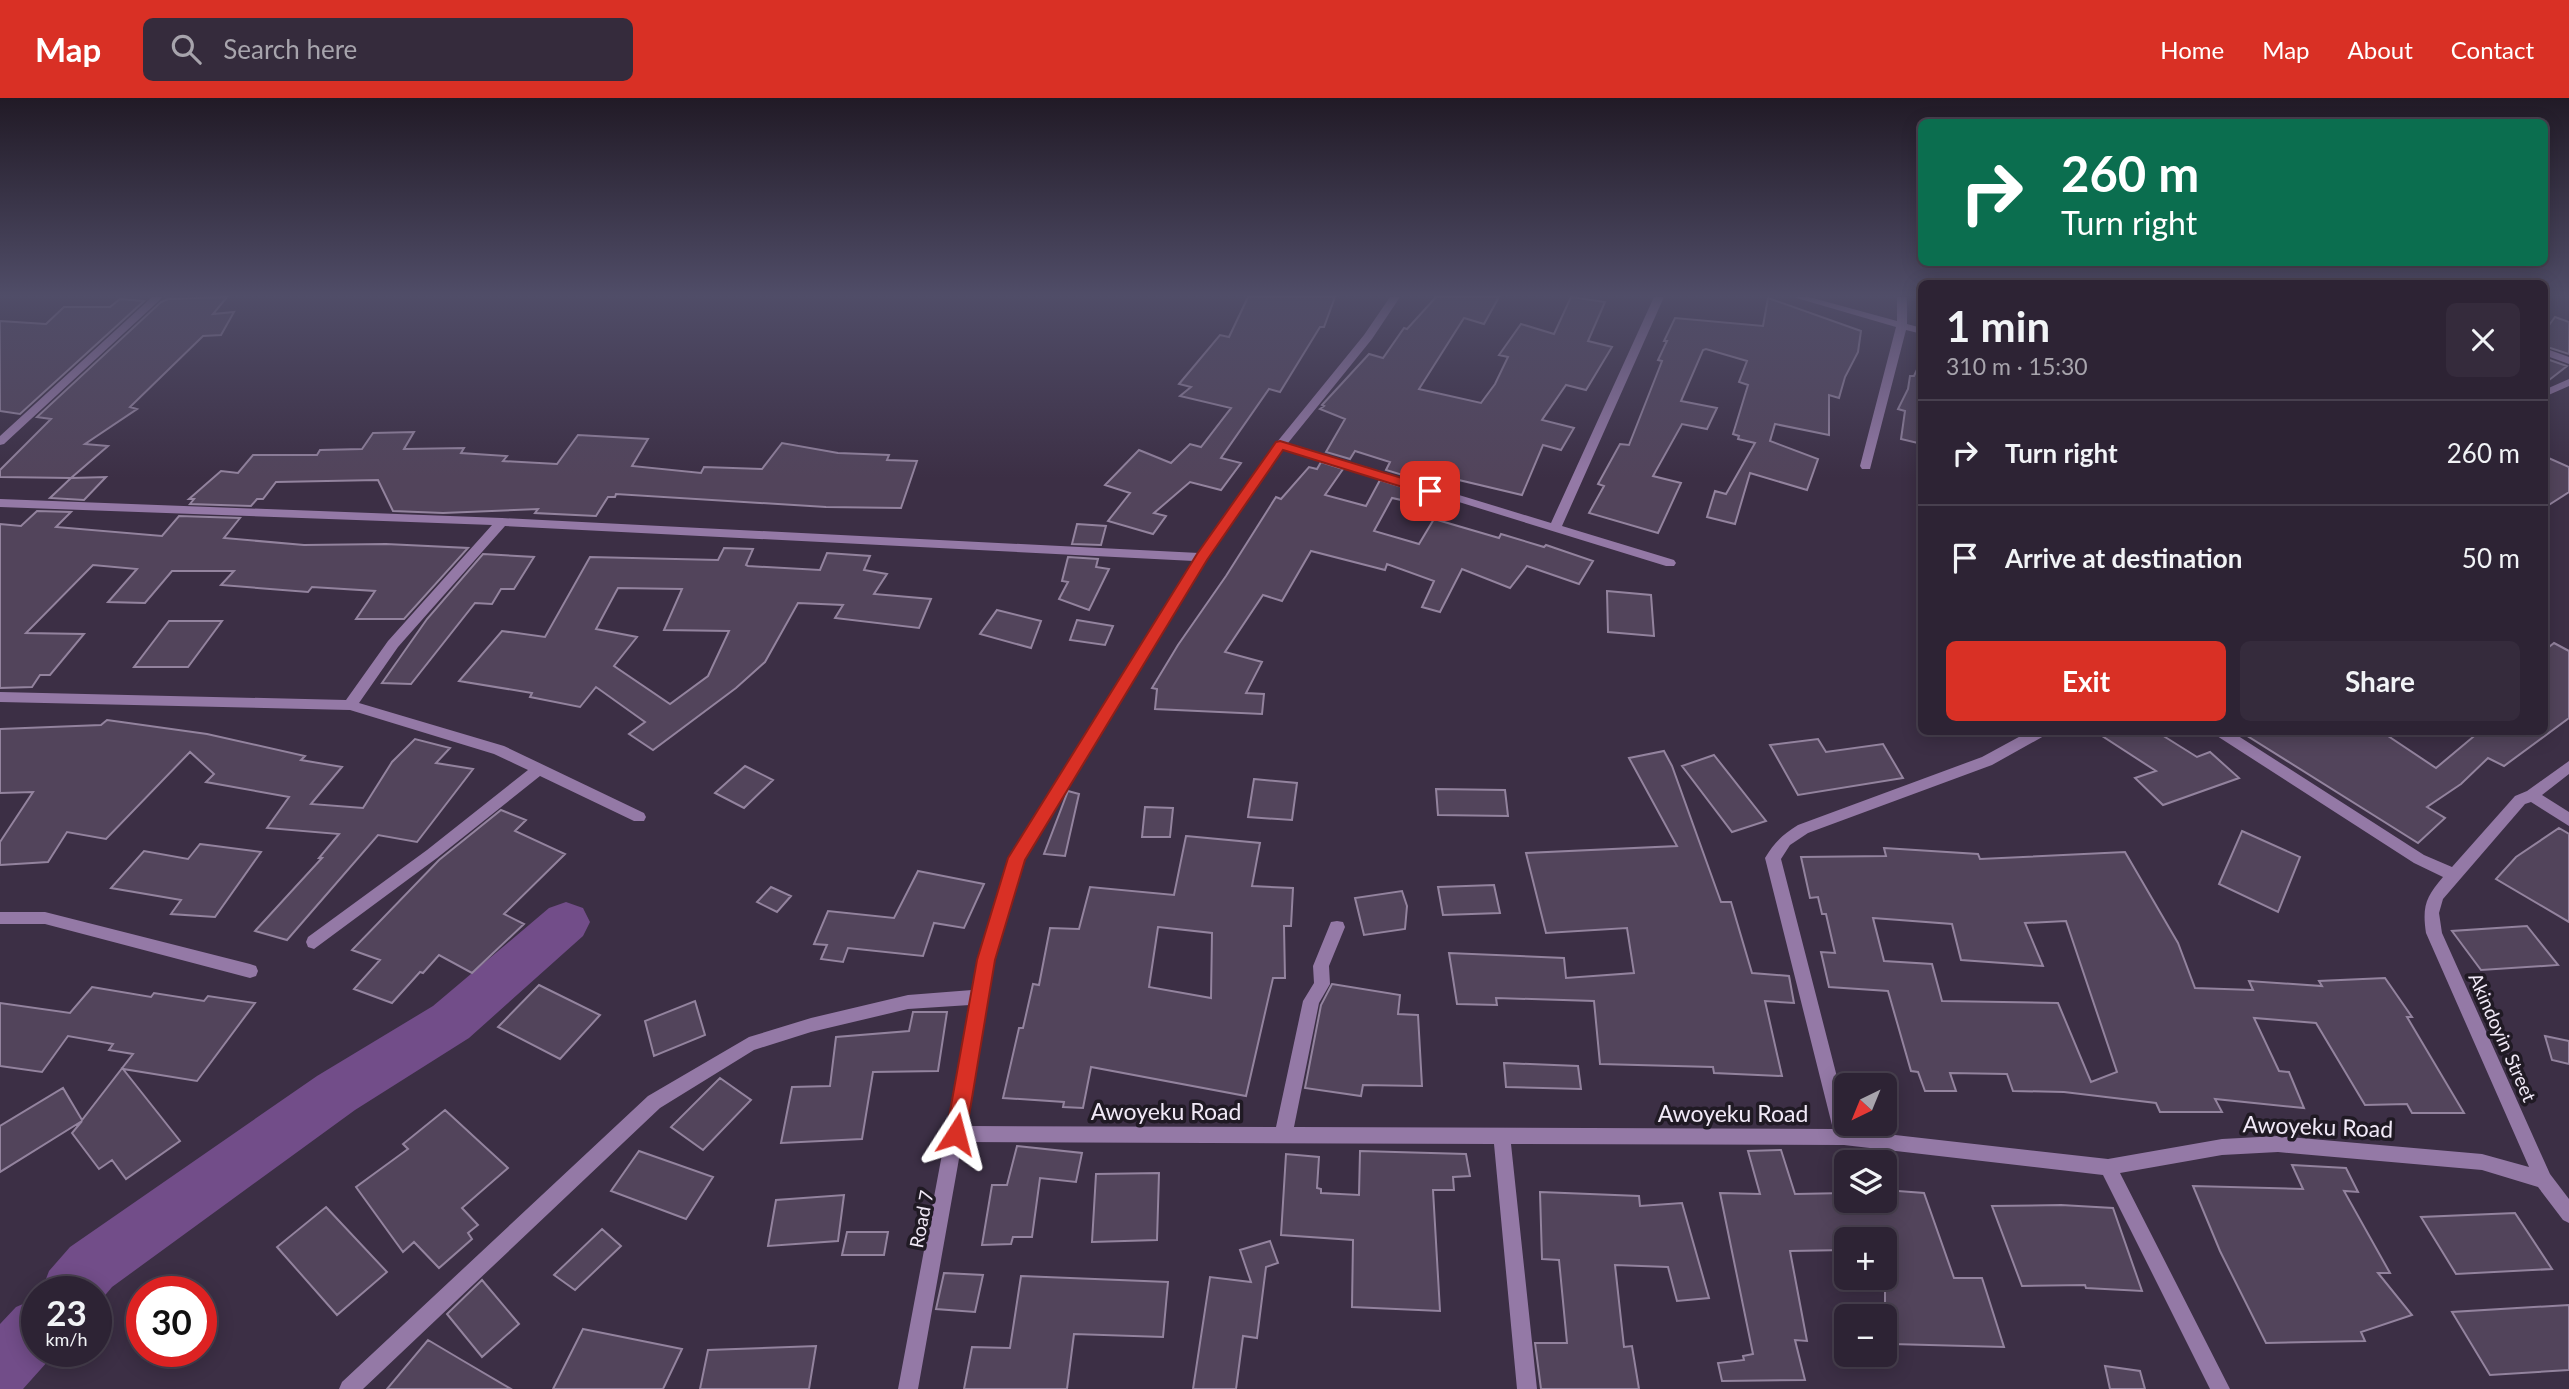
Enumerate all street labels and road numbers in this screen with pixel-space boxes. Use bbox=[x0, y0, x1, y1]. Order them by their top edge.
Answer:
street label: Akindoyin Street bbox=[2464, 969, 2542, 1105]
street label: Awoyeku Road bbox=[1091, 1097, 1241, 1125]
street label: Awoyeku Road bbox=[1658, 1099, 1808, 1127]
street label: Awoyeku Road bbox=[2242, 1109, 2394, 1143]
street label: Road 7 bbox=[904, 1188, 938, 1250]

